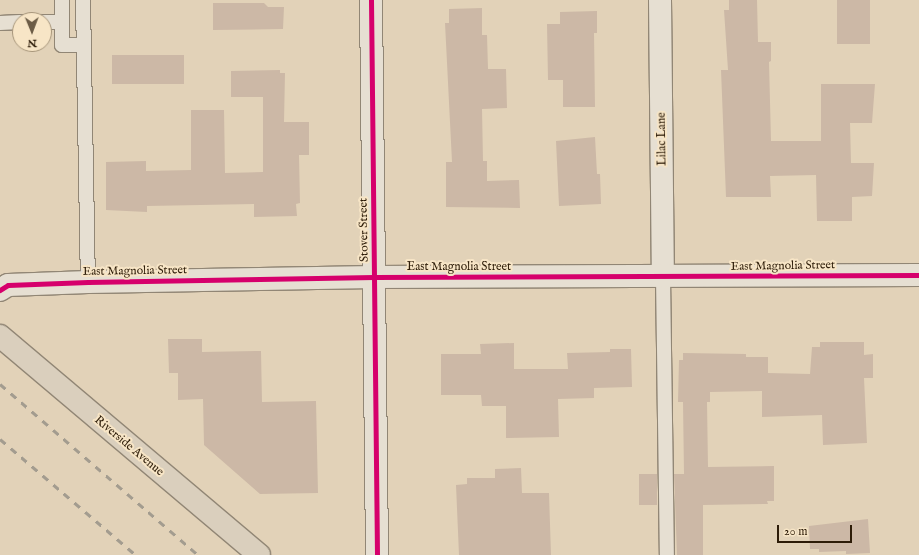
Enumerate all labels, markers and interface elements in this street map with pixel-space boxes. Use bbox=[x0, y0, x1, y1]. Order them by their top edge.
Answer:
north arrow bbox=[12, 12, 52, 52]
text: N bbox=[27, 36, 37, 50]
street label: Lilac Lane bbox=[654, 112, 670, 166]
street label: Stover Street bbox=[356, 198, 372, 262]
street label: East Magnolia Street bbox=[731, 258, 835, 274]
street label: East Magnolia Street bbox=[407, 260, 511, 274]
street label: East Magnolia Street bbox=[83, 263, 187, 279]
street label: Riverside Avenue bbox=[91, 413, 167, 479]
scale bar bbox=[779, 517, 854, 543]
text: 20 m bbox=[784, 524, 807, 539]

